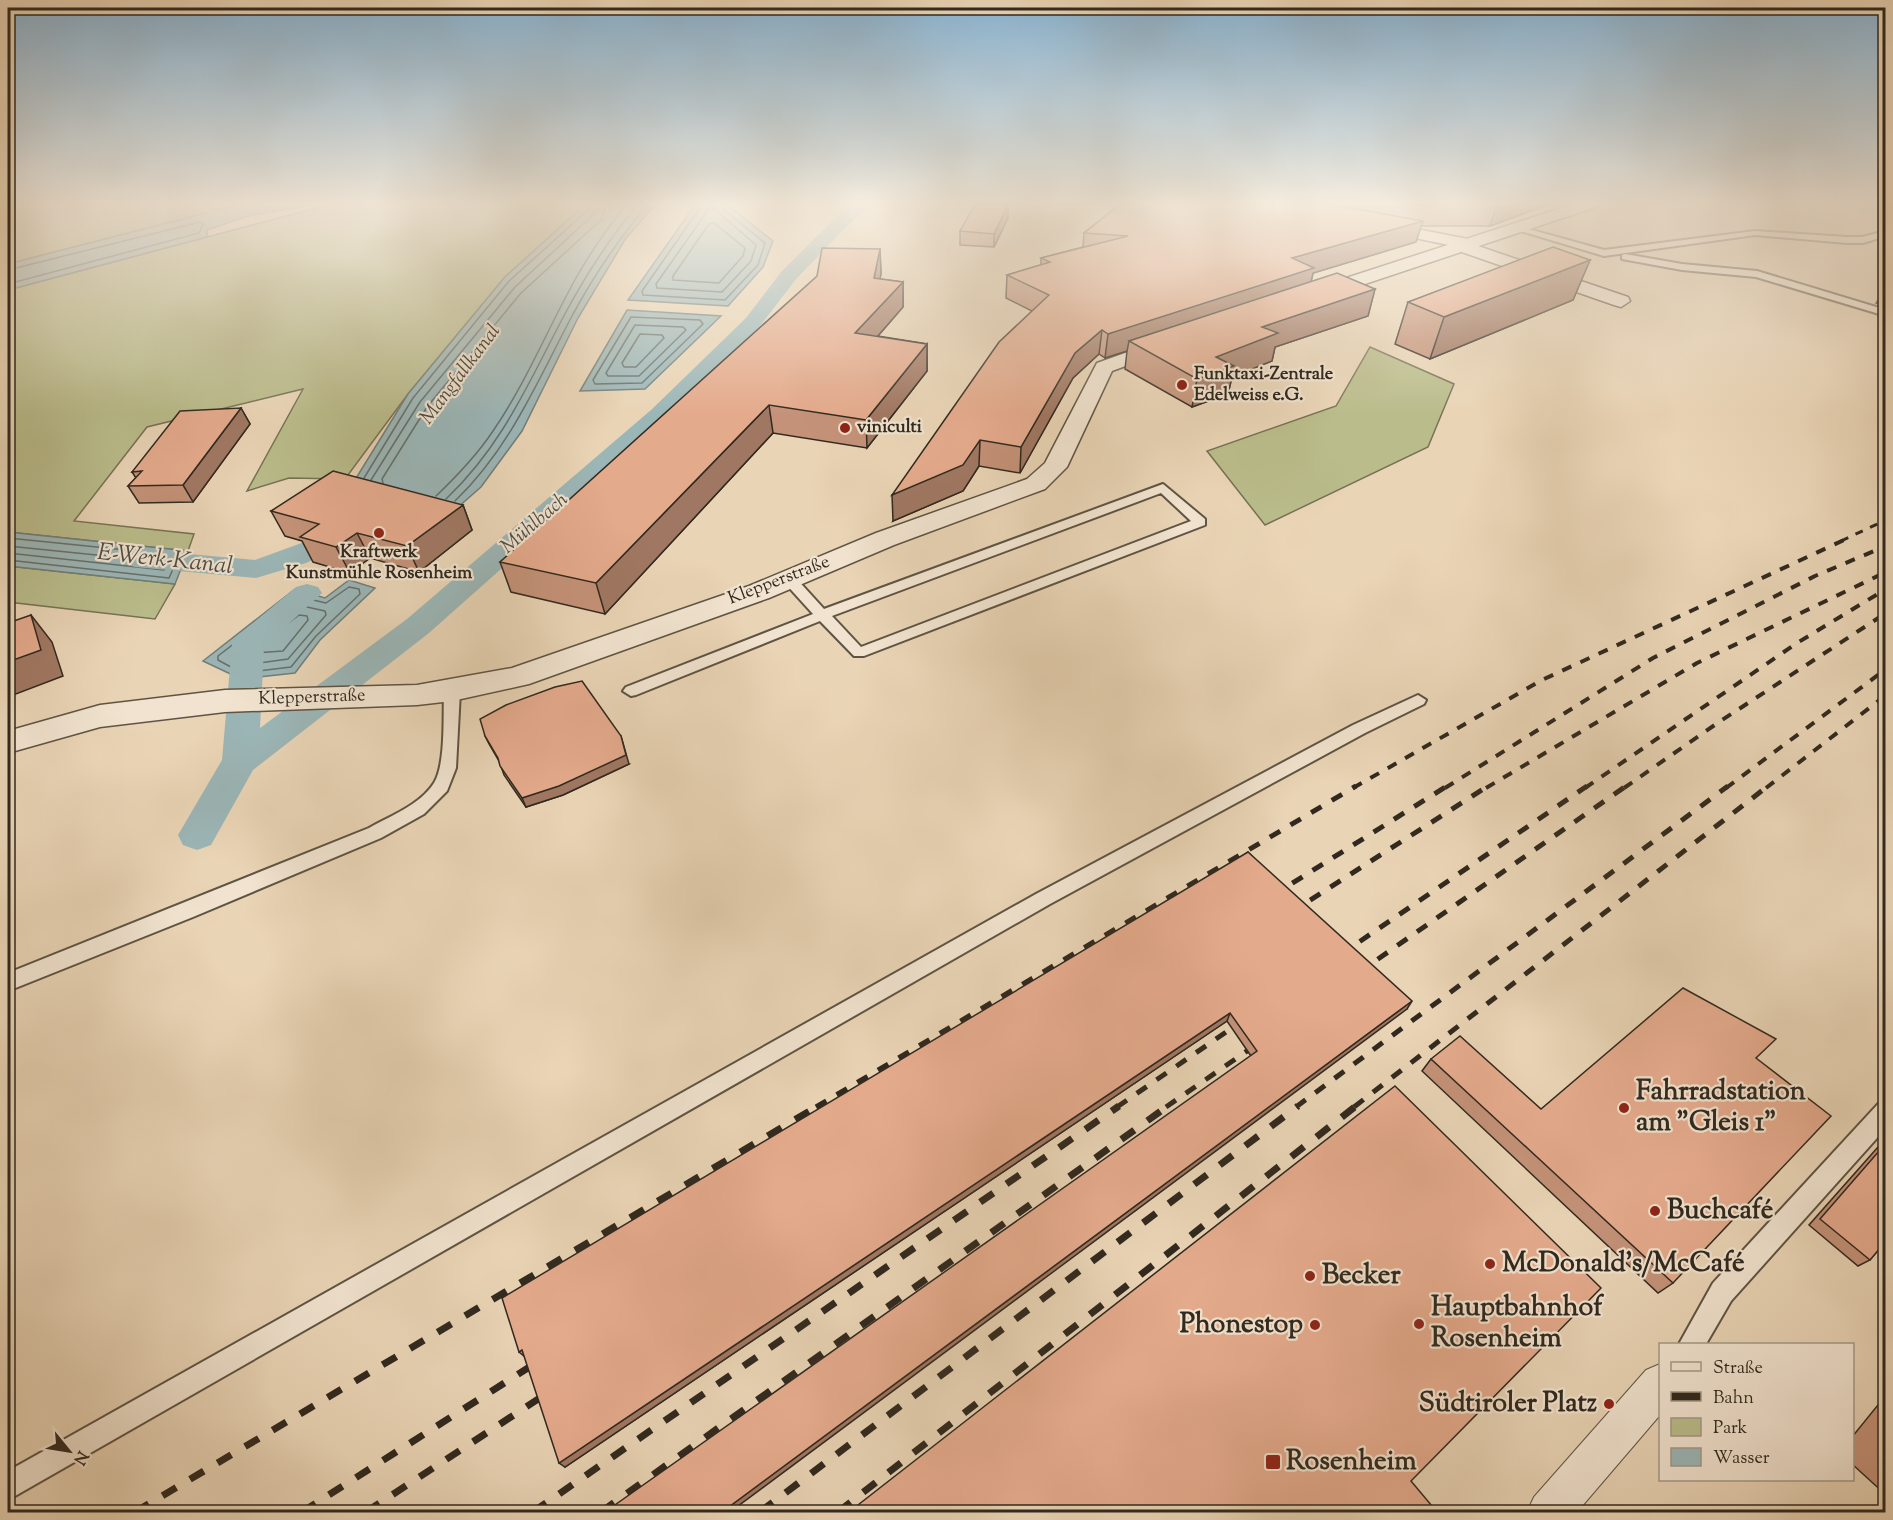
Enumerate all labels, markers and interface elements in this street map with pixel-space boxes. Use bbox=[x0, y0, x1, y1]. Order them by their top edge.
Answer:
water label: Mangfallkanal bbox=[414, 319, 508, 431]
place label: Funktaxi-Zentrale Edelweiss e.G. bbox=[1194, 362, 1334, 409]
marker: Funktaxi-Zentrale Edelweiss e.G. bbox=[1175, 378, 1189, 392]
place label: viniculti bbox=[857, 415, 923, 441]
marker: viniculti bbox=[838, 421, 852, 435]
water label: Mühlbach bbox=[495, 486, 575, 562]
marker: Kraftwerk Kunstmühle Rosenheim bbox=[372, 526, 386, 540]
water label: E-Werk-Kanal bbox=[95, 536, 235, 584]
place label: Kraftwerk Kunstmühle Rosenheim bbox=[286, 540, 472, 587]
street label: Klepperstraße bbox=[724, 550, 834, 612]
street label: Klepperstraße bbox=[258, 683, 366, 713]
place label: Fahrradstation am "Gleis 1" bbox=[1636, 1073, 1806, 1143]
marker: Fahrradstation am "Gleis 1" bbox=[1617, 1101, 1631, 1115]
place label: Buchcafé bbox=[1667, 1192, 1773, 1231]
marker: Buchcafé bbox=[1648, 1204, 1662, 1218]
place label: McDonald's/McCafé bbox=[1502, 1245, 1745, 1284]
place label: Becker bbox=[1322, 1257, 1401, 1296]
marker: McDonald's/McCafé bbox=[1483, 1257, 1497, 1271]
marker: Becker bbox=[1303, 1269, 1317, 1283]
place label: Hauptbahnhof Rosenheim bbox=[1431, 1289, 1604, 1359]
place label: Phonestop bbox=[1180, 1306, 1303, 1345]
marker: Hauptbahnhof Rosenheim bbox=[1412, 1317, 1426, 1331]
marker: Phonestop bbox=[1308, 1318, 1322, 1332]
legend bbox=[1659, 1343, 1854, 1481]
text: Straße bbox=[1713, 1356, 1763, 1382]
place label: Südtiroler Platz bbox=[1419, 1385, 1597, 1424]
text: Bahn bbox=[1713, 1386, 1754, 1412]
marker: Südtiroler Platz bbox=[1602, 1397, 1616, 1411]
text: Park bbox=[1713, 1416, 1748, 1442]
north arrow bbox=[39, 1421, 99, 1481]
place label: Rosenheim bbox=[1286, 1443, 1417, 1482]
text: N bbox=[67, 1446, 93, 1469]
text: Wasser bbox=[1713, 1446, 1770, 1472]
marker: Rosenheim bbox=[1264, 1453, 1282, 1471]

